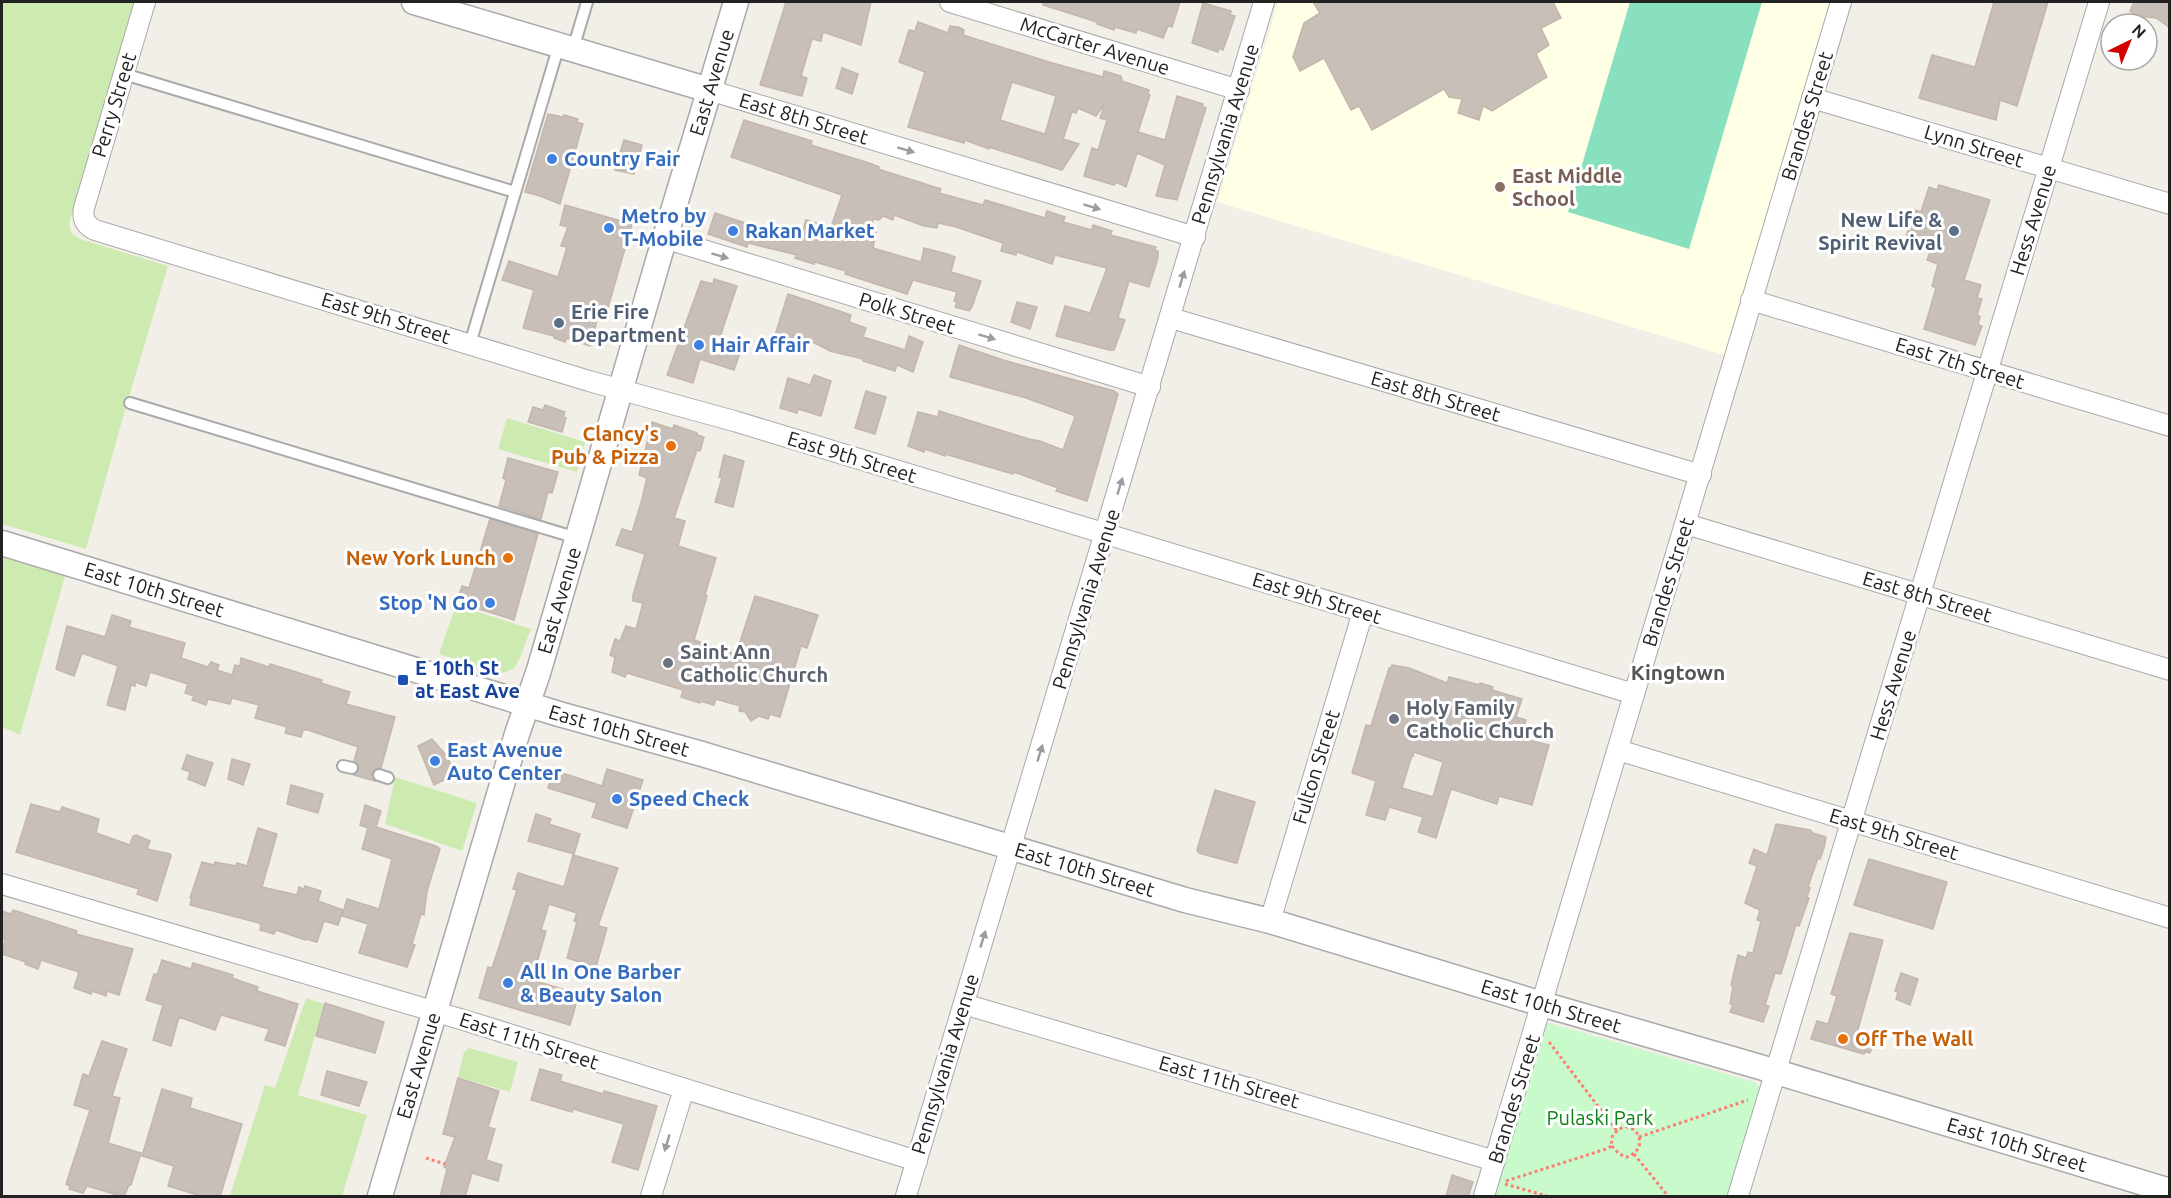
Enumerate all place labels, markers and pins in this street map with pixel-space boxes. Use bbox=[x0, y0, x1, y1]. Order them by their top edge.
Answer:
place label: Country Fair bbox=[564, 147, 681, 170]
marker: Country Fair bbox=[545, 152, 559, 166]
place label: East Middle School bbox=[1512, 164, 1622, 210]
marker: East Middle School bbox=[1493, 180, 1507, 194]
place label: Metro by T-Mobile bbox=[621, 204, 707, 250]
place label: New Life & Spirit Revival bbox=[1818, 208, 1942, 254]
place label: Rakan Market bbox=[745, 219, 875, 242]
marker: Metro by T-Mobile bbox=[602, 221, 616, 235]
marker: Rakan Market bbox=[726, 224, 740, 238]
marker: New Life & Spirit Revival bbox=[1947, 224, 1961, 238]
place label: Erie Fire Department bbox=[571, 300, 686, 346]
marker: Erie Fire Department bbox=[552, 316, 566, 330]
place label: Hair Affair bbox=[711, 333, 811, 356]
marker: Hair Affair bbox=[692, 338, 706, 352]
place label: Clancy's Pub & Pizza bbox=[551, 422, 659, 468]
marker: Clancy's Pub & Pizza bbox=[664, 439, 678, 453]
place label: New York Lunch bbox=[346, 546, 496, 569]
marker: New York Lunch bbox=[501, 551, 515, 565]
place label: Stop 'N Go bbox=[379, 591, 478, 614]
marker: Stop 'N Go bbox=[483, 596, 497, 610]
place label: Saint Ann Catholic Church bbox=[680, 640, 828, 686]
place label: E 10th St at East Ave bbox=[415, 656, 520, 702]
marker: Saint Ann Catholic Church bbox=[661, 656, 675, 670]
marker: E 10th St at East Ave bbox=[396, 673, 410, 687]
place label: Holy Family Catholic Church bbox=[1406, 696, 1554, 742]
marker: Holy Family Catholic Church bbox=[1387, 712, 1401, 726]
place label: East Avenue Auto Center bbox=[447, 738, 563, 784]
marker: East Avenue Auto Center bbox=[428, 754, 442, 768]
place label: Speed Check bbox=[629, 787, 749, 810]
marker: Speed Check bbox=[610, 792, 624, 806]
place label: All In One Barber & Beauty Salon bbox=[520, 960, 682, 1006]
marker: All In One Barber & Beauty Salon bbox=[501, 976, 515, 990]
place label: Off The Wall bbox=[1855, 1027, 1973, 1050]
marker: Off The Wall bbox=[1836, 1032, 1850, 1046]

